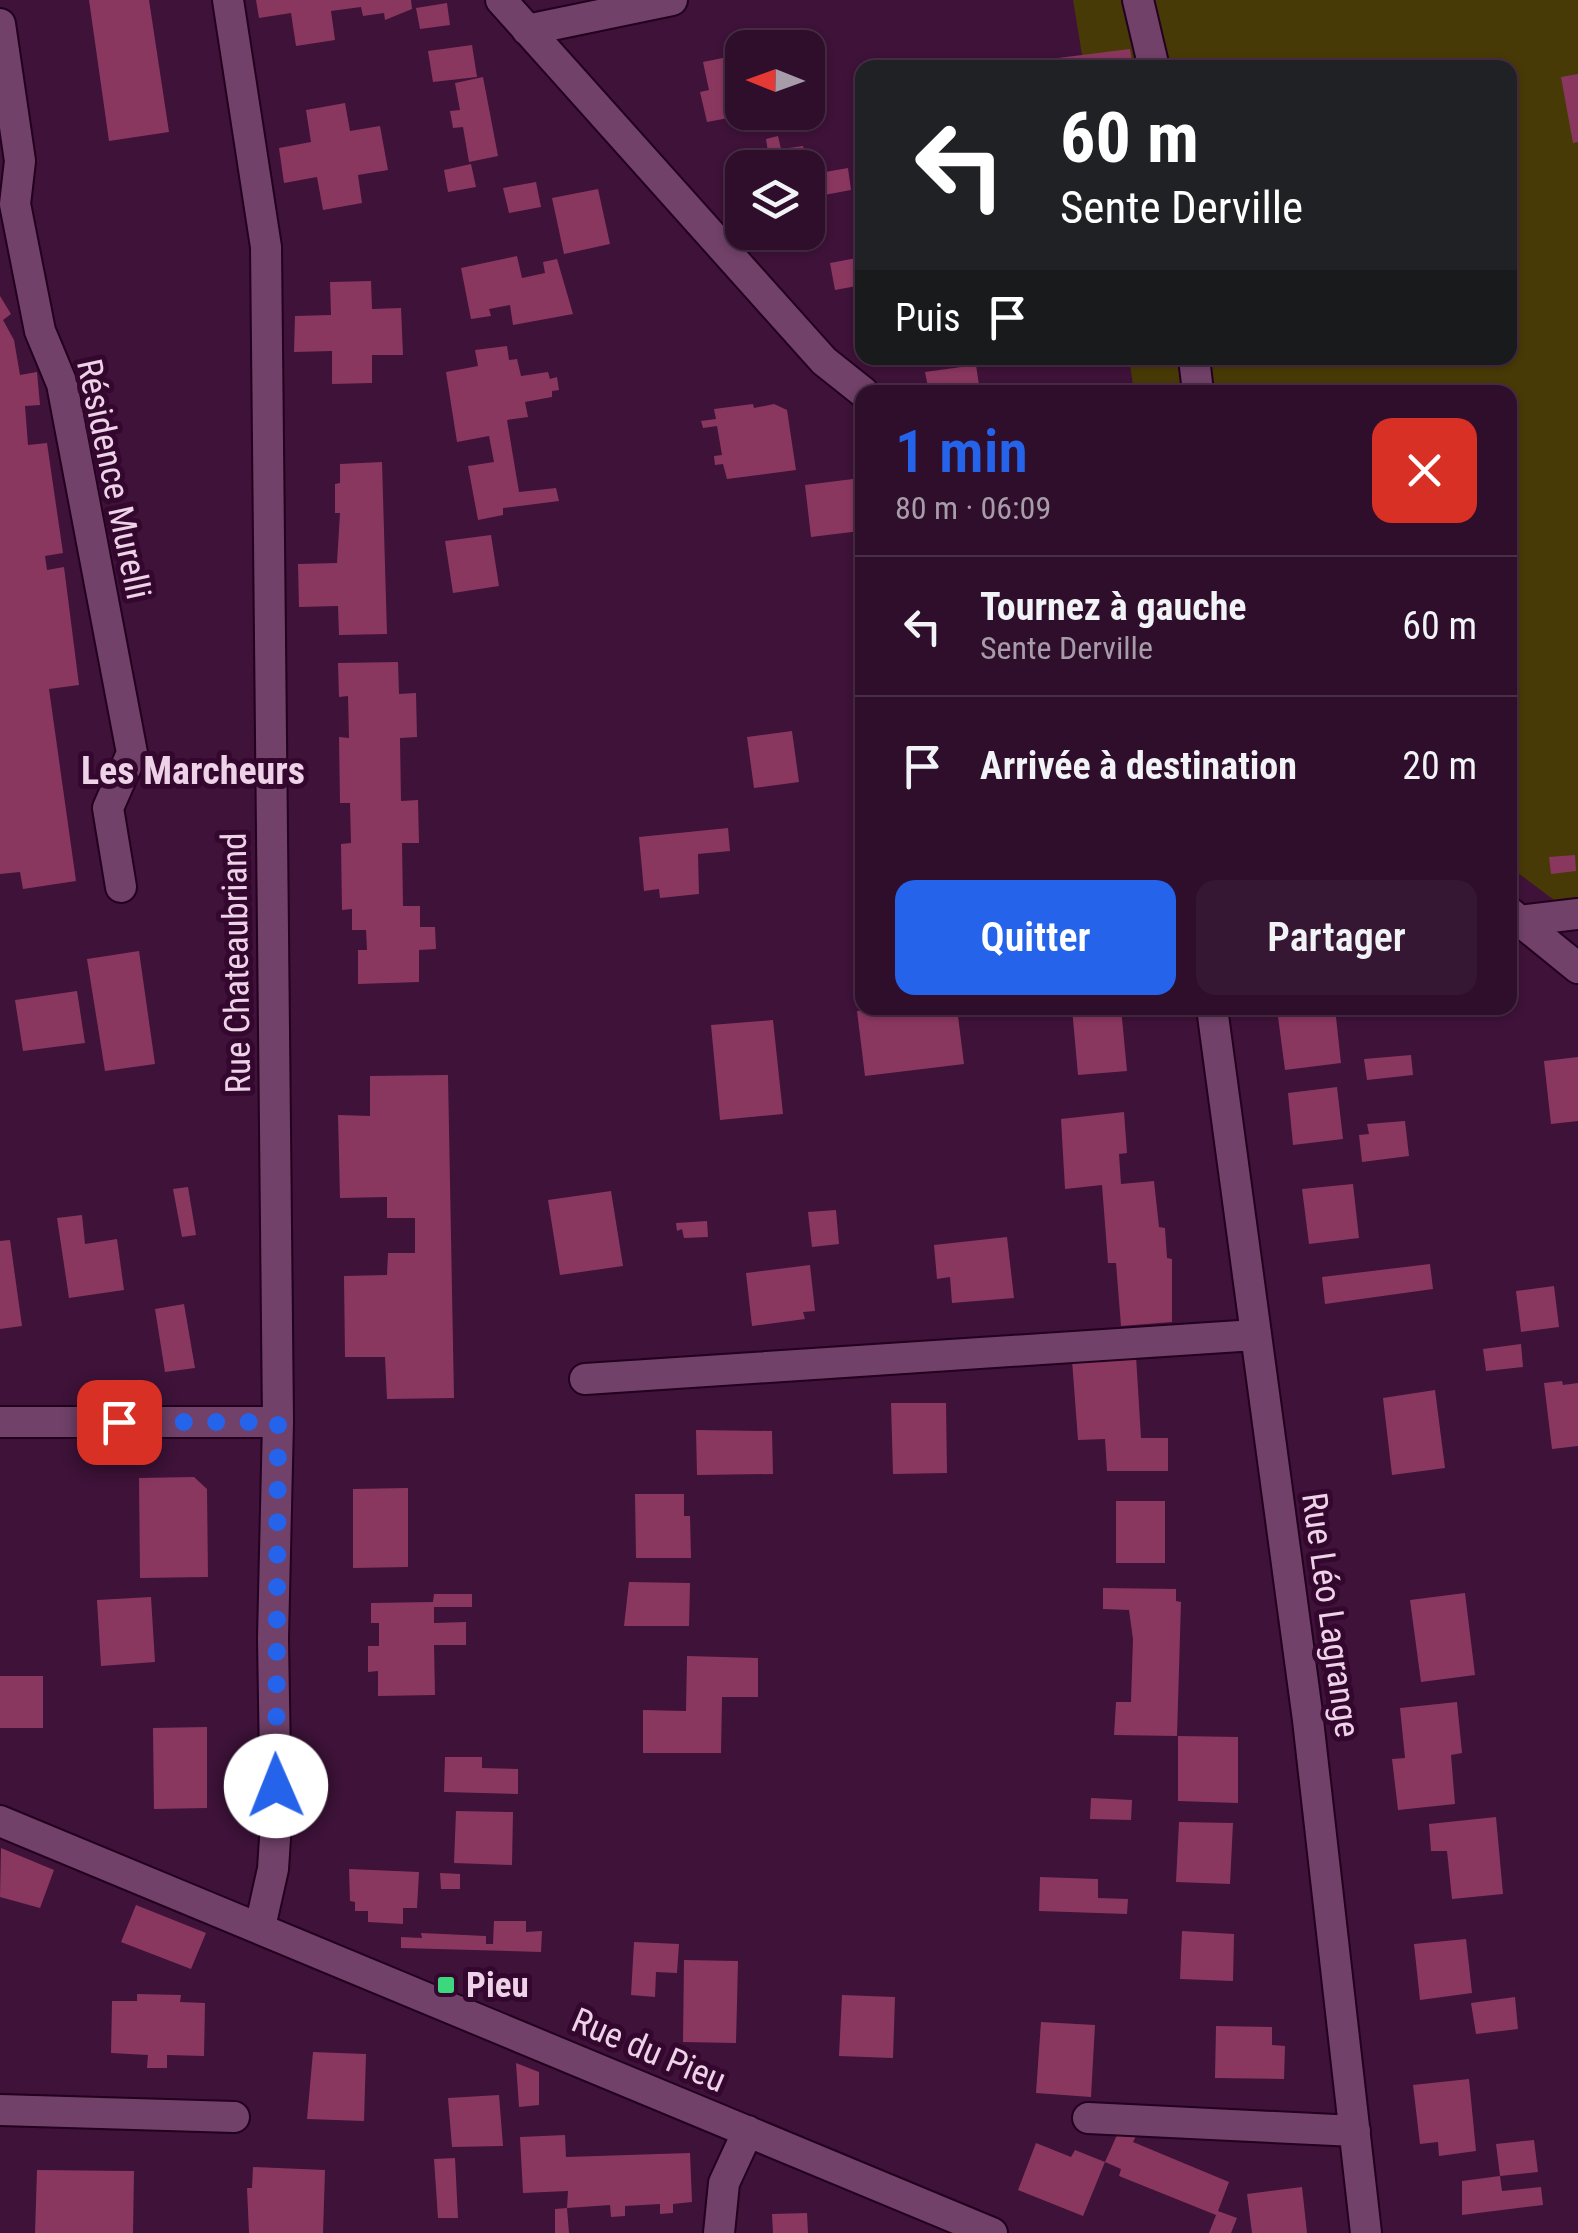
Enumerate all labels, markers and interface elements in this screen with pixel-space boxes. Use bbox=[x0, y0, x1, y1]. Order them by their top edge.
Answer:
north arrow bbox=[725, 30, 825, 130]
map controls bbox=[725, 30, 825, 250]
text: 60 m bbox=[1060, 97, 1199, 179]
icon: left bbox=[895, 100, 1025, 230]
button: layers bbox=[725, 150, 825, 250]
text: Sente Derville bbox=[1060, 181, 1303, 234]
icon: arrive bbox=[980, 290, 1035, 345]
text: Puis bbox=[895, 296, 960, 340]
street label: Résidence Murelli bbox=[68, 355, 159, 603]
text: 1 min bbox=[895, 416, 1028, 487]
button: close bbox=[1372, 418, 1477, 523]
text: 80 m · 06:09 bbox=[895, 489, 1051, 527]
text: Tournez à gauche bbox=[980, 585, 1247, 629]
icon: left bbox=[895, 599, 950, 654]
text: 60 m bbox=[1402, 604, 1477, 648]
text: Sente Derville bbox=[980, 629, 1153, 667]
icon: arrive bbox=[895, 739, 950, 794]
text: Arrivée à destination bbox=[980, 744, 1297, 788]
text: 20 m bbox=[1402, 744, 1477, 788]
district label: Les Marcheurs bbox=[81, 749, 305, 793]
street label: Rue Chateaubriand bbox=[214, 832, 259, 1094]
button: Quitter bbox=[895, 880, 1176, 995]
button: Partager bbox=[1196, 880, 1477, 995]
pin bbox=[77, 1380, 162, 1465]
icon: arrive bbox=[92, 1395, 147, 1450]
street label: Rue Léo Lagrange bbox=[1293, 1490, 1368, 1740]
position arrow bbox=[224, 1734, 328, 1838]
place label: Pieu bbox=[466, 1965, 529, 2006]
marker: Pieu bbox=[435, 1974, 457, 1996]
street label: Rue du Pieu bbox=[566, 2000, 732, 2101]

